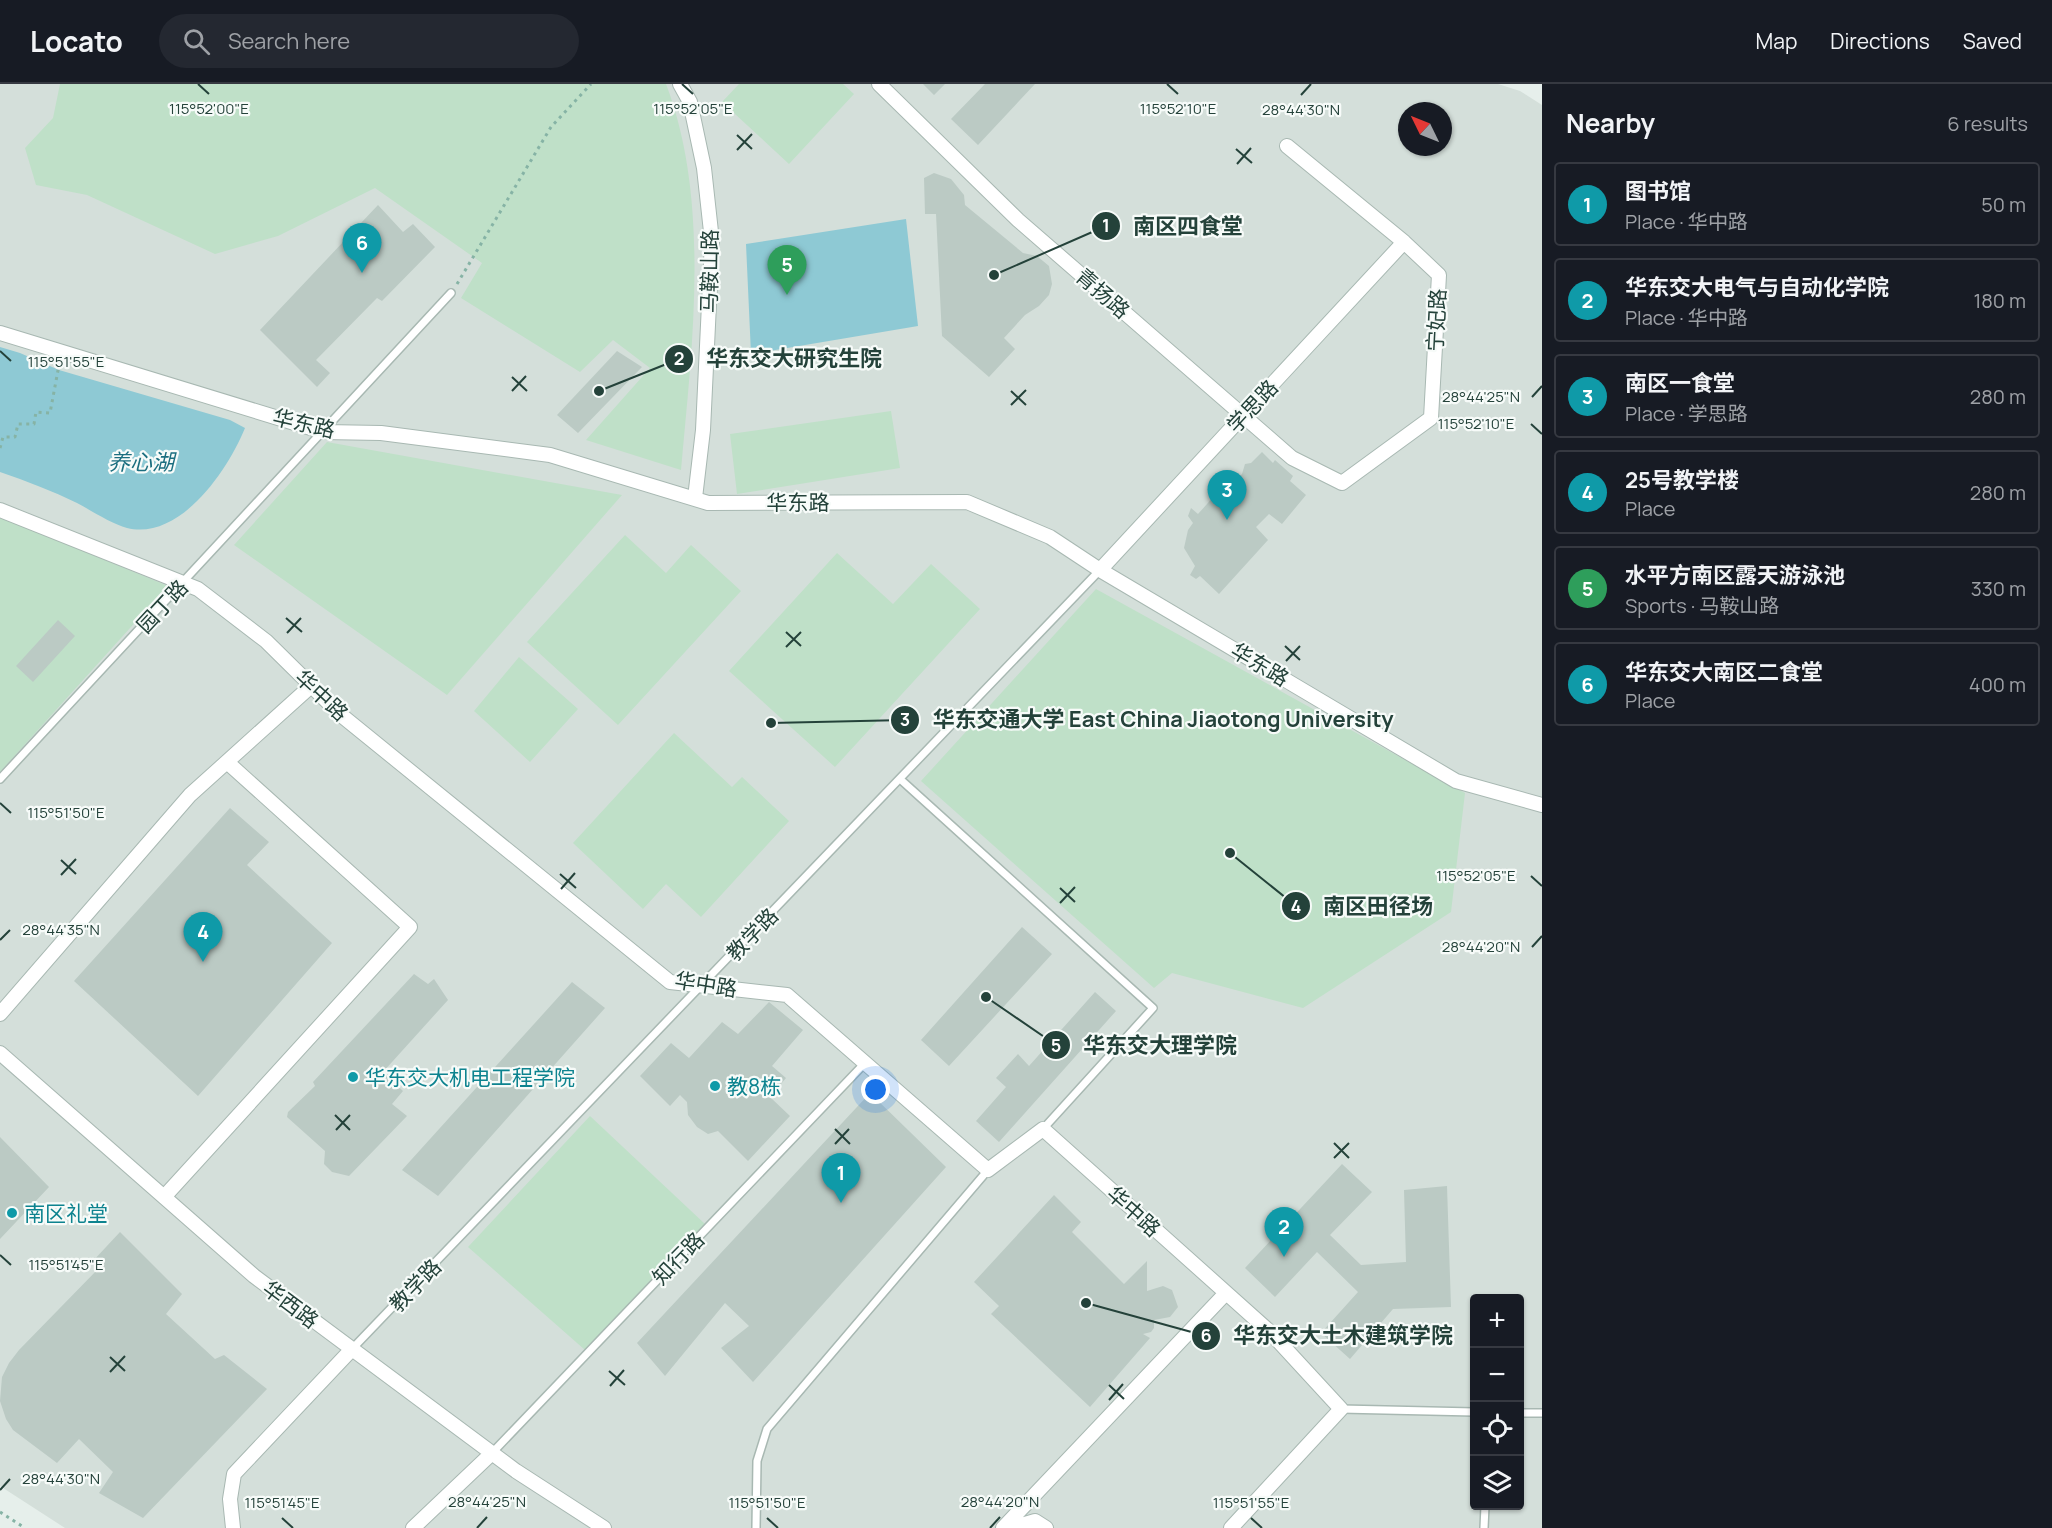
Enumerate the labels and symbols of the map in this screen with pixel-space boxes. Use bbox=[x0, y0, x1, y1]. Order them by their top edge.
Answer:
text: 115°52'00"E bbox=[169, 98, 249, 119]
text: 115°52'05"E bbox=[653, 98, 733, 119]
text: 115°52'10"E bbox=[1140, 98, 1216, 119]
text: 28°44'30"N bbox=[1262, 99, 1340, 120]
north arrow bbox=[1398, 102, 1452, 156]
callout: 南区四食堂 bbox=[1091, 206, 1255, 246]
text: 南区四食堂 bbox=[1133, 211, 1243, 241]
text: 1 bbox=[1102, 213, 1110, 237]
pin: 6 bbox=[342, 224, 382, 273]
street label: 马鞍山路 bbox=[694, 229, 724, 313]
pin: 5 bbox=[768, 246, 806, 295]
street label: 青扬路 bbox=[1070, 262, 1136, 324]
street label: 宁妃路 bbox=[1420, 288, 1452, 352]
callout: 华东交大研究生院 bbox=[664, 339, 894, 379]
text: 华东交大研究生院 bbox=[706, 343, 882, 373]
text: 2 bbox=[674, 346, 684, 370]
text: 115°51'55"E bbox=[28, 351, 104, 372]
street label: 学思路 bbox=[1220, 373, 1284, 439]
text: 28°44'25"N bbox=[1442, 386, 1520, 407]
street label: 华东路 bbox=[270, 402, 338, 444]
text: 115°52'10"E bbox=[1438, 413, 1514, 434]
water label: 养心湖 bbox=[108, 447, 177, 477]
pin: 3 bbox=[1208, 470, 1246, 520]
street label: 华东路 bbox=[767, 488, 830, 516]
street label: 园丁路 bbox=[130, 573, 194, 639]
street label: 华东路 bbox=[1226, 636, 1294, 692]
street label: 华中路 bbox=[289, 663, 355, 727]
callout: 华东交通大学 East China Jiaotong University bbox=[890, 700, 1405, 740]
text: 华东交通大学 East China Jiaotong University bbox=[932, 704, 1394, 734]
text: 3 bbox=[900, 707, 910, 731]
text: 115°51'50"E bbox=[27, 802, 105, 823]
text: 115°52'05"E bbox=[1436, 865, 1516, 886]
callout: 南区田径场 bbox=[1281, 886, 1445, 926]
text: 南区田径场 bbox=[1323, 891, 1433, 921]
text: 4 bbox=[1291, 894, 1302, 918]
street label: 教学路 bbox=[720, 902, 784, 966]
pin: 4 bbox=[184, 912, 222, 962]
text: 28°44'35"N bbox=[22, 919, 100, 940]
text: 28°44'20"N bbox=[1442, 936, 1520, 957]
street label: 华中路 bbox=[673, 965, 739, 1003]
callout: 华东交大理学院 bbox=[1041, 1025, 1249, 1065]
text: 华东交大理学院 bbox=[1083, 1030, 1237, 1060]
text: 5 bbox=[1051, 1033, 1061, 1057]
place label: 华东交大机电工程学院 bbox=[365, 1063, 575, 1091]
marker: 华东交大机电工程学院 bbox=[346, 1070, 360, 1084]
place label: 教8栋 bbox=[727, 1072, 781, 1100]
your location bbox=[861, 1075, 890, 1104]
marker: 教8栋 bbox=[708, 1079, 722, 1093]
pin: 1 bbox=[822, 1154, 860, 1203]
street label: 华中路 bbox=[1101, 1180, 1167, 1242]
place label: 南区礼堂 bbox=[24, 1199, 108, 1227]
marker: 南区礼堂 bbox=[5, 1206, 19, 1220]
pin: 2 bbox=[1264, 1208, 1304, 1257]
street label: 知行路 bbox=[646, 1226, 710, 1290]
street label: 教学路 bbox=[383, 1253, 447, 1317]
text: 115°51'45"E bbox=[29, 1254, 103, 1275]
street label: 华西路 bbox=[257, 1274, 325, 1334]
callout: 华东交大土木建筑学院 bbox=[1191, 1316, 1465, 1356]
text: 华东交大土木建筑学院 bbox=[1233, 1320, 1453, 1350]
text: 6 bbox=[1200, 1323, 1212, 1347]
text: 28°44'30"N bbox=[22, 1468, 100, 1489]
text: 28°44'25"N bbox=[448, 1491, 526, 1512]
text: 28°44'20"N bbox=[961, 1491, 1039, 1512]
text: 115°51'45"E bbox=[245, 1492, 319, 1513]
text: 115°51'50"E bbox=[728, 1492, 806, 1513]
text: 115°51'55"E bbox=[1213, 1492, 1289, 1513]

